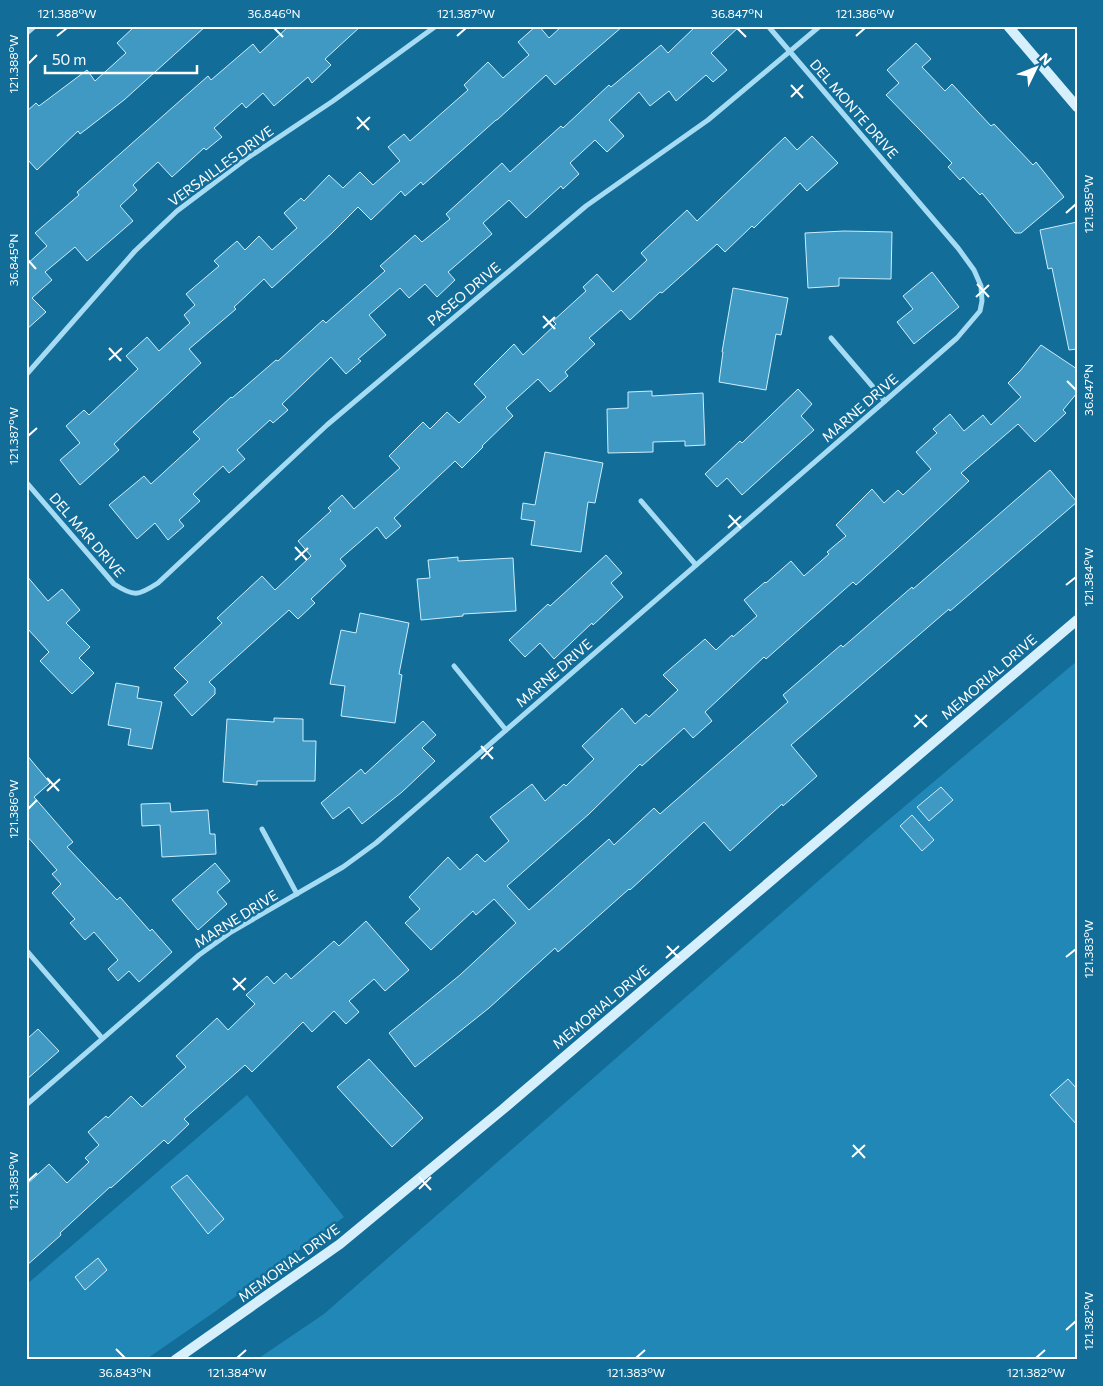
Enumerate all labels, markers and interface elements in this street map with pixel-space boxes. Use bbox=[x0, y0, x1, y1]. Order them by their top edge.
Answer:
text: 121.388°W bbox=[37, 6, 97, 20]
text: 36.846°N bbox=[248, 6, 301, 20]
text: 121.387°W bbox=[437, 6, 495, 20]
text: 36.847°N bbox=[711, 6, 763, 20]
text: 121.386°W bbox=[835, 6, 895, 20]
text: 121.388°W bbox=[6, 34, 20, 94]
scale bar bbox=[45, 42, 198, 74]
north arrow bbox=[1010, 42, 1060, 92]
text: N bbox=[1036, 49, 1056, 68]
text: 50 m bbox=[52, 50, 86, 68]
street label: DEL MONTE DRIVE bbox=[807, 56, 902, 162]
street label: VERSAILLES DRIVE bbox=[165, 122, 277, 209]
text: 121.385°W bbox=[1081, 175, 1095, 233]
text: 36.845°N bbox=[6, 234, 20, 286]
street label: PASEO DRIVE bbox=[424, 258, 504, 329]
text: 36.847°N bbox=[1081, 364, 1095, 416]
street label: MARNE DRIVE bbox=[818, 370, 901, 445]
text: 121.387°W bbox=[6, 407, 20, 465]
street label: DEL MAR DRIVE bbox=[46, 489, 129, 580]
text: 121.384°W bbox=[1081, 548, 1095, 606]
street label: MEMORIAL DRIVE bbox=[937, 630, 1040, 723]
street label: MARNE DRIVE bbox=[512, 635, 595, 710]
text: 121.386°W bbox=[6, 779, 20, 839]
street label: MARNE DRIVE bbox=[191, 886, 281, 951]
text: 121.383°W bbox=[1081, 920, 1095, 978]
street label: MEMORIAL DRIVE bbox=[549, 961, 653, 1052]
text: 121.385°W bbox=[6, 1152, 20, 1210]
street label: MEMORIAL DRIVE bbox=[235, 1220, 343, 1305]
text: 121.382°W bbox=[1081, 1292, 1095, 1350]
text: 36.843°N bbox=[99, 1365, 151, 1379]
text: 121.384°W bbox=[208, 1365, 266, 1379]
text: 121.383°W bbox=[607, 1365, 665, 1379]
text: 121.382°W bbox=[1007, 1365, 1065, 1379]

